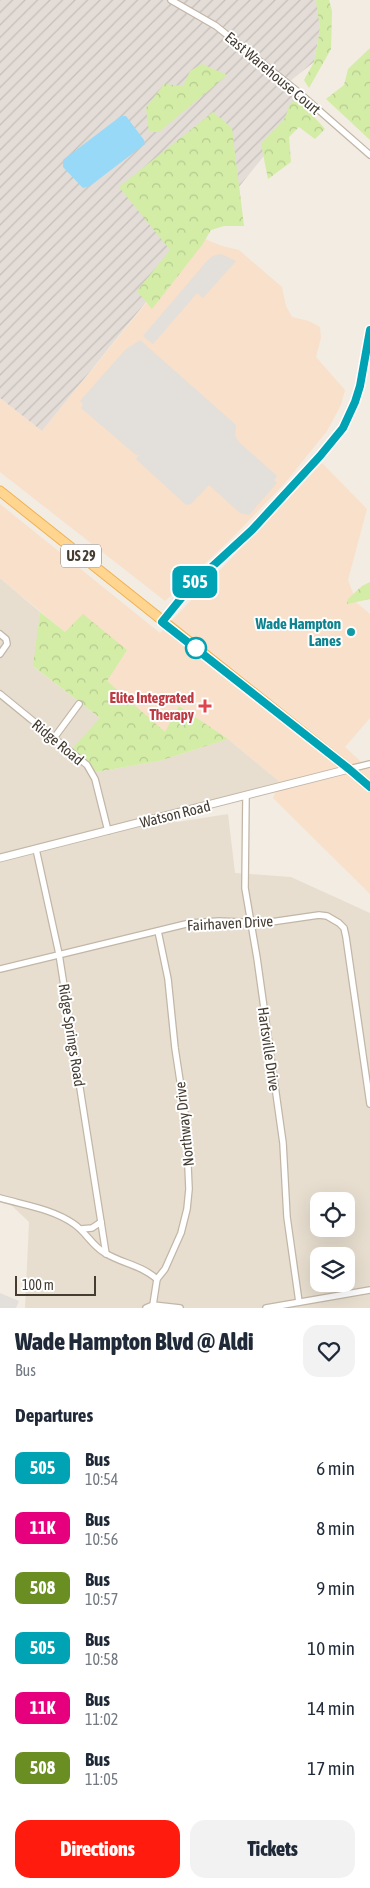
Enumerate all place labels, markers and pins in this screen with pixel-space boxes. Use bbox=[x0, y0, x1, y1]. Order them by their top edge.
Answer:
place label: Wade Hampton Lanes bbox=[255, 615, 342, 649]
marker: Wade Hampton Lanes bbox=[345, 626, 357, 638]
unlabelled marker bbox=[185, 637, 207, 659]
place label: Elite Integrated Therapy bbox=[110, 689, 195, 723]
marker: Elite Integrated Therapy bbox=[198, 699, 212, 713]

